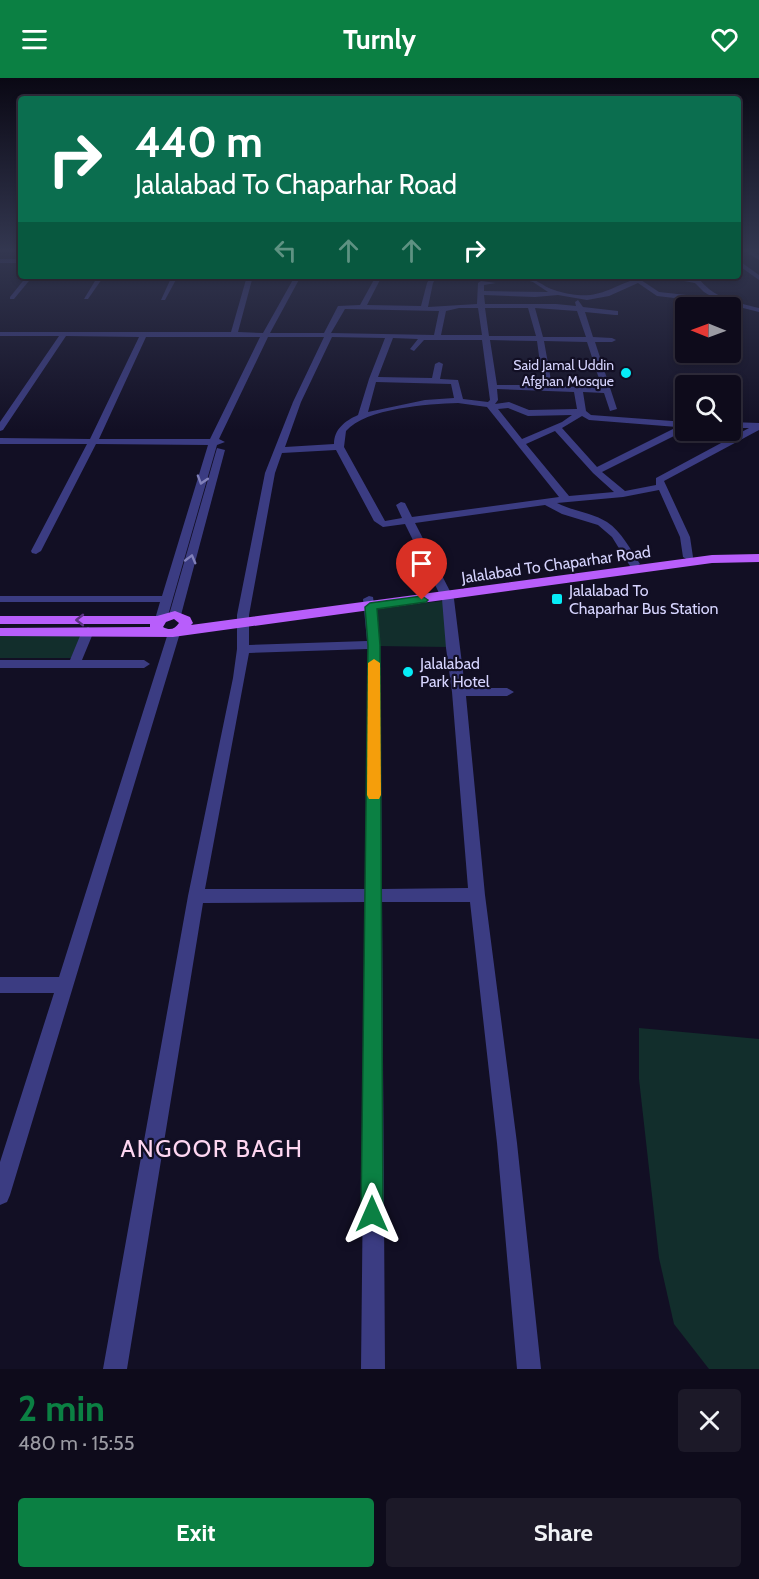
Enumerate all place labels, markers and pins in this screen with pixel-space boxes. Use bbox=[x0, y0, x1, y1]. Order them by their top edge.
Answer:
place label: Said Jamal Uddin Afghan Mosque bbox=[513, 356, 614, 390]
marker: Said Jamal Uddin Afghan Mosque bbox=[619, 366, 633, 380]
pin bbox=[396, 538, 447, 600]
place label: Jalalabad To Chaparhar Bus Station bbox=[568, 581, 719, 618]
marker: Jalalabad To Chaparhar Bus Station bbox=[550, 592, 564, 606]
place label: Jalalabad Park Hotel bbox=[419, 654, 490, 691]
marker: Jalalabad Park Hotel bbox=[401, 665, 415, 679]

